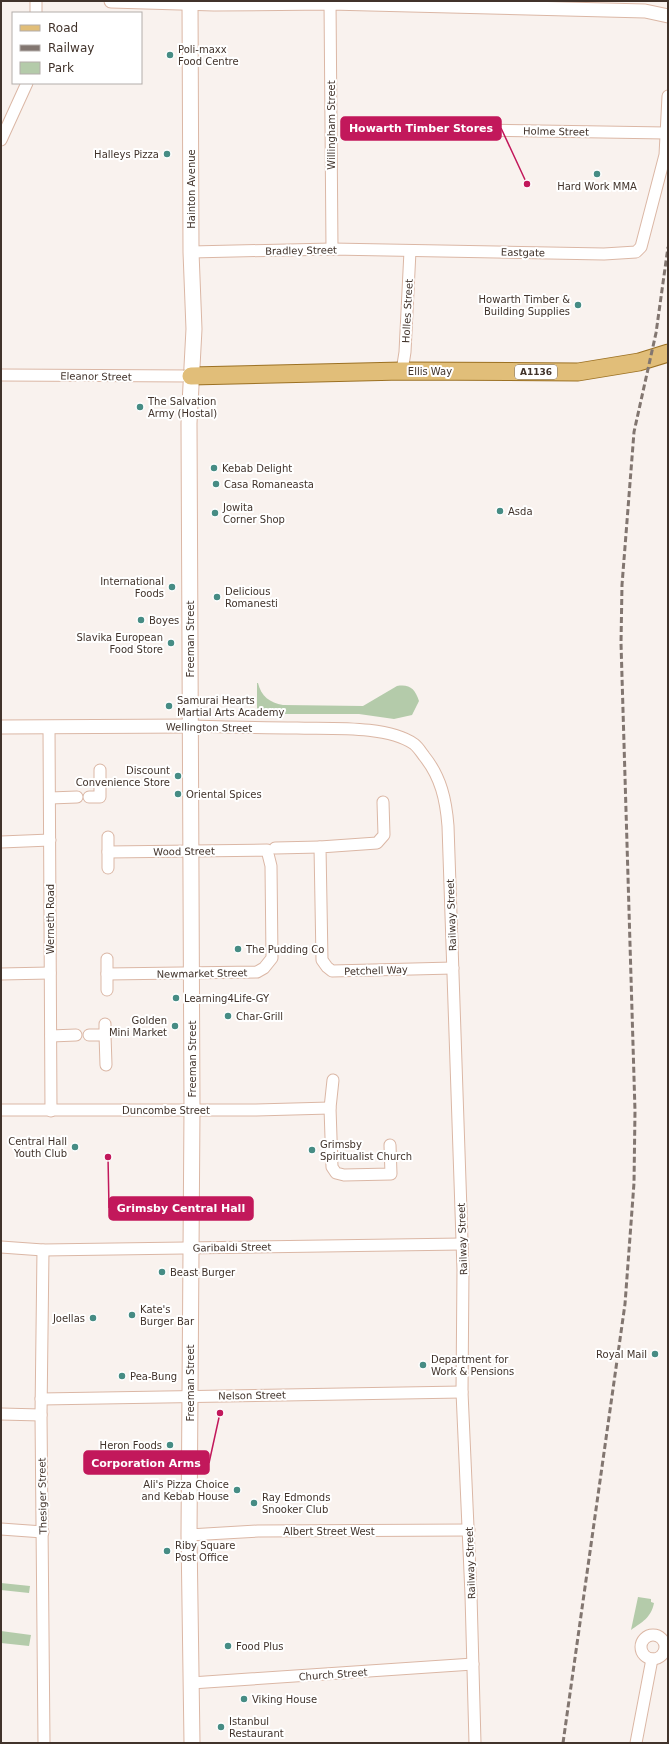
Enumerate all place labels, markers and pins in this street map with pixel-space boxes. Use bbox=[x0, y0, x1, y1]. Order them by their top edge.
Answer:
place label: Poli-maxx Food Centre bbox=[178, 44, 239, 67]
marker: Poli-maxx Food Centre bbox=[165, 50, 175, 60]
callout: Howarth Timber Stores bbox=[341, 117, 501, 140]
place label: Halleys Pizza bbox=[94, 149, 159, 160]
marker: Halleys Pizza bbox=[162, 149, 172, 159]
marker: Hard Work MMA bbox=[592, 169, 602, 179]
place label: Hard Work MMA bbox=[557, 181, 637, 192]
place label: Howarth Timber & Building Supplies bbox=[479, 294, 570, 317]
marker: Howarth Timber & Building Supplies bbox=[573, 300, 583, 310]
place label: The Salvation Army (Hostal) bbox=[147, 396, 217, 419]
marker: The Salvation Army (Hostal) bbox=[135, 402, 145, 412]
marker: Kebab Delight bbox=[209, 463, 219, 473]
place label: Kebab Delight bbox=[222, 463, 292, 474]
marker: Casa Romaneasta bbox=[211, 479, 221, 489]
place label: Casa Romaneasta bbox=[224, 479, 314, 490]
place label: Jowita Corner Shop bbox=[222, 502, 285, 525]
marker: Asda bbox=[495, 506, 505, 516]
place label: Asda bbox=[508, 506, 533, 517]
marker: Jowita Corner Shop bbox=[210, 508, 220, 518]
place label: International Foods bbox=[100, 576, 164, 599]
marker: International Foods bbox=[167, 582, 177, 592]
place label: Delicious Romanesti bbox=[225, 586, 278, 609]
marker: Delicious Romanesti bbox=[212, 592, 222, 602]
marker: Boyes bbox=[136, 615, 146, 625]
place label: Boyes bbox=[149, 615, 179, 626]
place label: Slavika European Food Store bbox=[76, 632, 163, 655]
marker: Slavika European Food Store bbox=[166, 638, 176, 648]
place label: Samurai Hearts Martial Arts Academy bbox=[177, 695, 284, 718]
marker: Samurai Hearts Martial Arts Academy bbox=[164, 701, 174, 711]
place label: Discount Convenience Store bbox=[76, 765, 170, 788]
marker: Discount Convenience Store bbox=[173, 771, 183, 781]
marker: Oriental Spices bbox=[173, 789, 183, 799]
place label: Oriental Spices bbox=[186, 789, 262, 800]
marker: The Pudding Co bbox=[233, 944, 243, 954]
place label: The Pudding Co bbox=[245, 944, 324, 955]
marker: Learning4Life-GY bbox=[171, 993, 181, 1003]
place label: Learning4Life-GY bbox=[184, 993, 270, 1004]
marker: Char-Grill bbox=[223, 1011, 233, 1021]
place label: Char-Grill bbox=[236, 1011, 283, 1022]
place label: Golden Mini Market bbox=[109, 1015, 167, 1038]
marker: Golden Mini Market bbox=[170, 1021, 180, 1031]
place label: Central Hall Youth Club bbox=[8, 1136, 67, 1159]
place label: Grimsby Spiritualist Church bbox=[320, 1139, 412, 1162]
marker: Central Hall Youth Club bbox=[70, 1142, 80, 1152]
marker: Grimsby Spiritualist Church bbox=[307, 1145, 317, 1155]
callout: Grimsby Central Hall bbox=[109, 1197, 253, 1220]
marker: Beast Burger bbox=[157, 1267, 167, 1277]
place label: Beast Burger bbox=[170, 1267, 236, 1278]
place label: Kate's Burger Bar bbox=[140, 1304, 195, 1327]
marker: Kate's Burger Bar bbox=[127, 1310, 137, 1320]
place label: Joellas bbox=[52, 1313, 85, 1324]
marker: Joellas bbox=[88, 1313, 98, 1323]
place label: Royal Mail bbox=[596, 1349, 647, 1360]
marker: Royal Mail bbox=[650, 1349, 660, 1359]
place label: Department for Work & Pensions bbox=[431, 1354, 514, 1377]
marker: Department for Work & Pensions bbox=[418, 1360, 428, 1370]
marker: Pea-Bung bbox=[117, 1371, 127, 1381]
place label: Pea-Bung bbox=[130, 1371, 177, 1382]
place label: Heron Foods bbox=[100, 1440, 162, 1451]
marker: Heron Foods bbox=[165, 1440, 175, 1450]
callout: Corporation Arms bbox=[84, 1451, 209, 1474]
place label: Ali's Pizza Choice and Kebab House bbox=[141, 1479, 229, 1502]
marker: Ali's Pizza Choice and Kebab House bbox=[232, 1485, 242, 1495]
place label: Ray Edmonds Snooker Club bbox=[262, 1492, 330, 1515]
marker: Ray Edmonds Snooker Club bbox=[249, 1498, 259, 1508]
place label: Riby Square Post Office bbox=[175, 1540, 235, 1563]
marker: Riby Square Post Office bbox=[162, 1546, 172, 1556]
marker: Food Plus bbox=[223, 1641, 233, 1651]
place label: Food Plus bbox=[236, 1641, 284, 1652]
marker: Viking House bbox=[239, 1694, 249, 1704]
place label: Viking House bbox=[252, 1694, 317, 1705]
place label: Istanbul Restaurant bbox=[229, 1716, 284, 1739]
marker: Istanbul Restaurant bbox=[216, 1722, 226, 1732]

